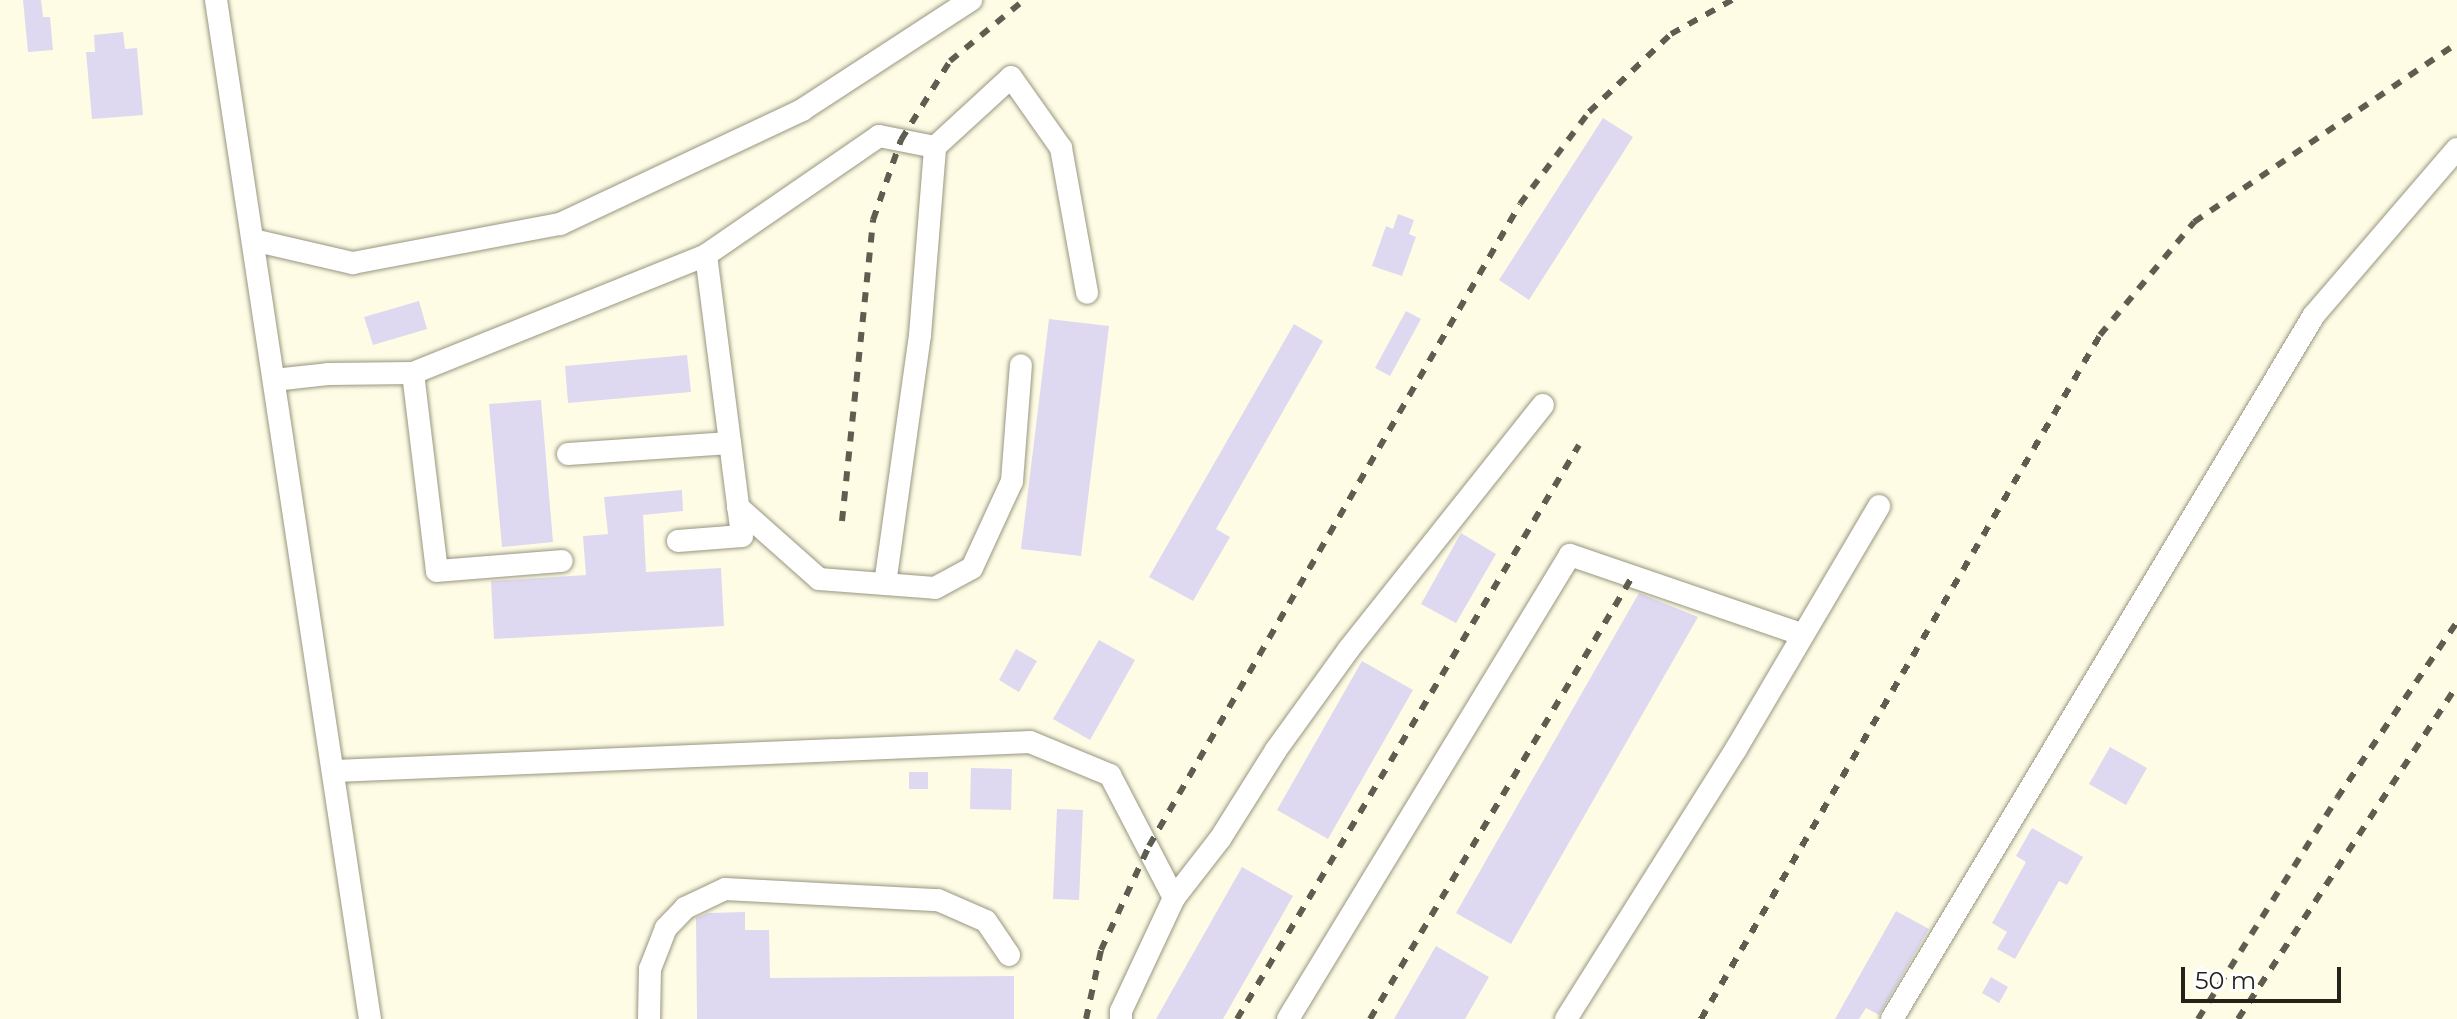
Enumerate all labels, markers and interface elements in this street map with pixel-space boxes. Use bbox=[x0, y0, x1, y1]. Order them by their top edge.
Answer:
scale bar bbox=[2185, 951, 2345, 1001]
text: 50 m bbox=[2195, 966, 2256, 995]

